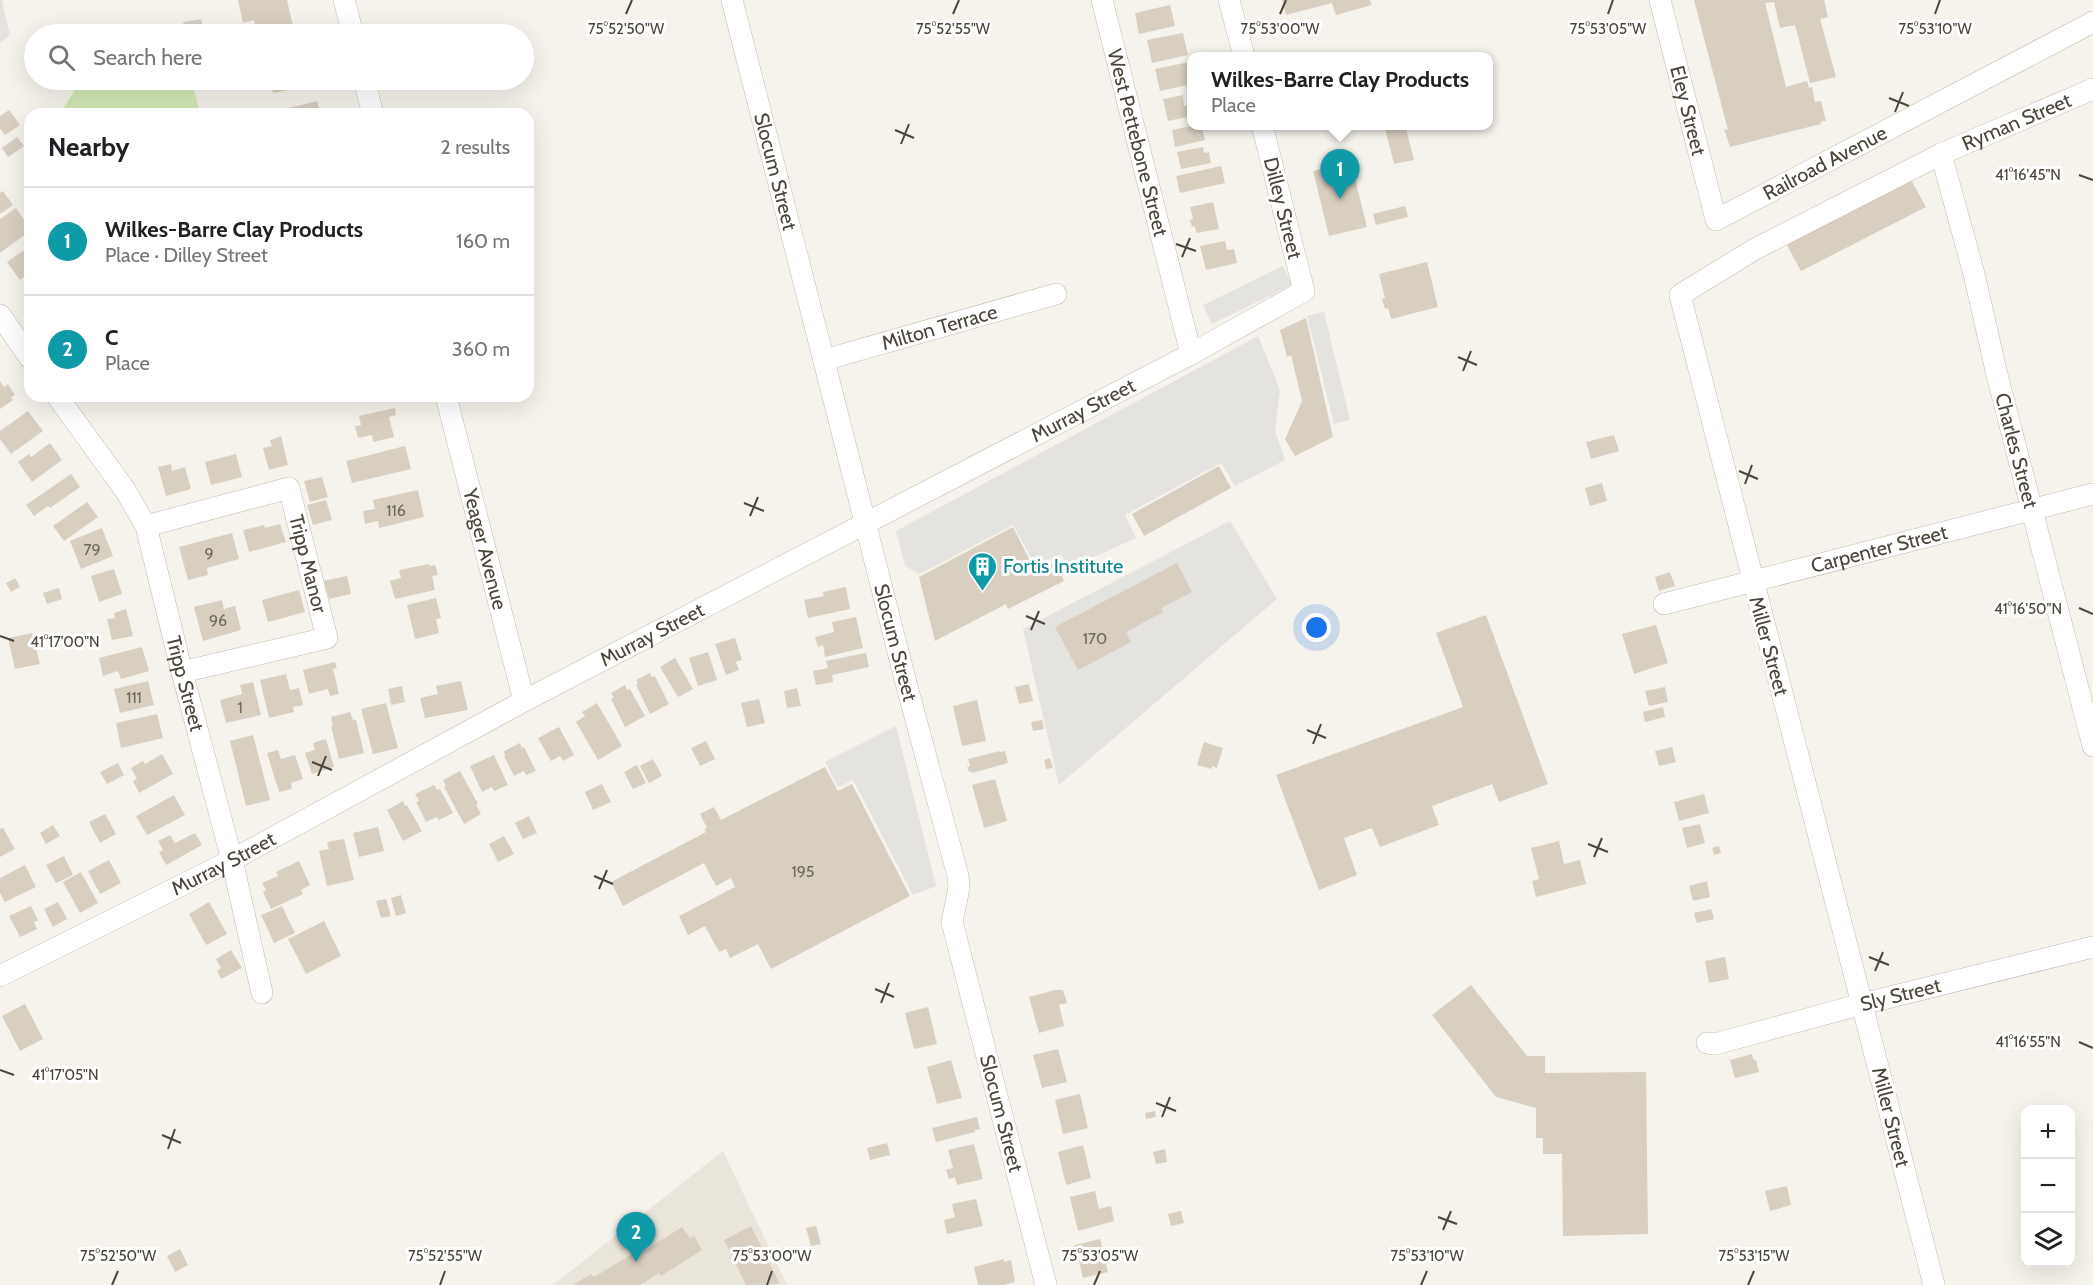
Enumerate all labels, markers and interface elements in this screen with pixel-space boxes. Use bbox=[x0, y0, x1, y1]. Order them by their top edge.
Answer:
text: 75°52'50"W bbox=[588, 20, 665, 38]
text: 75°52'55"W bbox=[916, 20, 991, 38]
text: 75°53'00"W bbox=[1241, 20, 1320, 38]
text: 75°53'05"W bbox=[1570, 20, 1647, 38]
text: 75°53'10"W bbox=[1898, 20, 1972, 38]
search box bbox=[24, 24, 534, 90]
icon: search bbox=[45, 41, 78, 74]
text: Search here bbox=[93, 44, 202, 71]
street label: West Pettebone Street bbox=[1103, 46, 1173, 239]
popup bbox=[1187, 52, 1493, 130]
street label: Eley Street bbox=[1665, 63, 1711, 158]
text: Wilkes-Barre Clay Products bbox=[1211, 66, 1469, 93]
street label: Ryman Street bbox=[1958, 88, 2075, 156]
text: Place bbox=[1211, 93, 1256, 117]
street label: Slocum Street bbox=[749, 110, 802, 233]
street label: Railroad Avenue bbox=[1759, 121, 1891, 205]
text: Nearby bbox=[48, 131, 129, 163]
text: 2 results bbox=[440, 135, 510, 159]
pin: 1 bbox=[1320, 150, 1360, 199]
street label: Dilley Street bbox=[1259, 155, 1307, 262]
text: 41°16'45"N bbox=[1995, 166, 2061, 184]
text: Wilkes-Barre Clay Products bbox=[105, 216, 363, 243]
text: 1 bbox=[64, 229, 71, 253]
text: 160 m bbox=[456, 229, 510, 253]
text: Place · Dilley Street bbox=[105, 243, 268, 267]
street label: Milton Terrace bbox=[879, 299, 1000, 355]
text: C bbox=[105, 324, 118, 351]
text: 2 bbox=[62, 337, 73, 361]
text: 360 m bbox=[452, 337, 510, 361]
text: Place bbox=[105, 351, 150, 375]
street label: Murray Street bbox=[1027, 373, 1139, 447]
street label: Charles Street bbox=[1990, 390, 2043, 511]
street label: Yeager Avenue bbox=[458, 485, 512, 612]
house number: 116 bbox=[386, 501, 406, 520]
street label: Tripp Manor bbox=[284, 512, 332, 616]
street label: Carpenter Street bbox=[1808, 520, 1950, 578]
house number: 79 bbox=[83, 540, 101, 559]
house number: 9 bbox=[204, 544, 214, 563]
building icon: Fortis Institute bbox=[966, 550, 998, 592]
place label: Fortis Institute bbox=[1003, 554, 1123, 578]
street label: Slocum Street bbox=[869, 581, 922, 704]
street label: Miller Street bbox=[1744, 594, 1794, 699]
street label: Murray Street bbox=[596, 597, 708, 671]
text: 41°16'50"N bbox=[1994, 600, 2062, 618]
house number: 96 bbox=[209, 611, 227, 630]
your location bbox=[1302, 613, 1331, 642]
house number: 170 bbox=[1083, 629, 1107, 648]
text: 41°17'00"N bbox=[30, 633, 100, 651]
street label: Tripp Street bbox=[162, 633, 209, 734]
house number: 111 bbox=[126, 688, 142, 707]
house number: 1 bbox=[237, 698, 243, 717]
street label: Murray Street bbox=[167, 827, 280, 900]
house number: 195 bbox=[792, 862, 814, 881]
street label: Sly Street bbox=[1858, 973, 1943, 1016]
text: 41°16'55"N bbox=[1995, 1033, 2061, 1051]
street label: Slocum Street bbox=[975, 1052, 1028, 1175]
street label: Miller Street bbox=[1867, 1065, 1915, 1170]
text: 41°17'05"N bbox=[32, 1066, 98, 1084]
map controls bbox=[2021, 1105, 2075, 1267]
button: + bbox=[2021, 1105, 2075, 1159]
button: − bbox=[2021, 1159, 2075, 1213]
pin: 2 bbox=[616, 1212, 656, 1262]
button: layers bbox=[2021, 1213, 2075, 1267]
text: 75°52'50"W bbox=[80, 1247, 157, 1265]
text: 75°52'55"W bbox=[408, 1247, 483, 1265]
text: 75°53'00"W bbox=[733, 1247, 812, 1265]
text: 75°53'05"W bbox=[1062, 1247, 1139, 1265]
text: 75°53'10"W bbox=[1390, 1247, 1464, 1265]
text: 75°53'15"W bbox=[1719, 1247, 1790, 1265]

